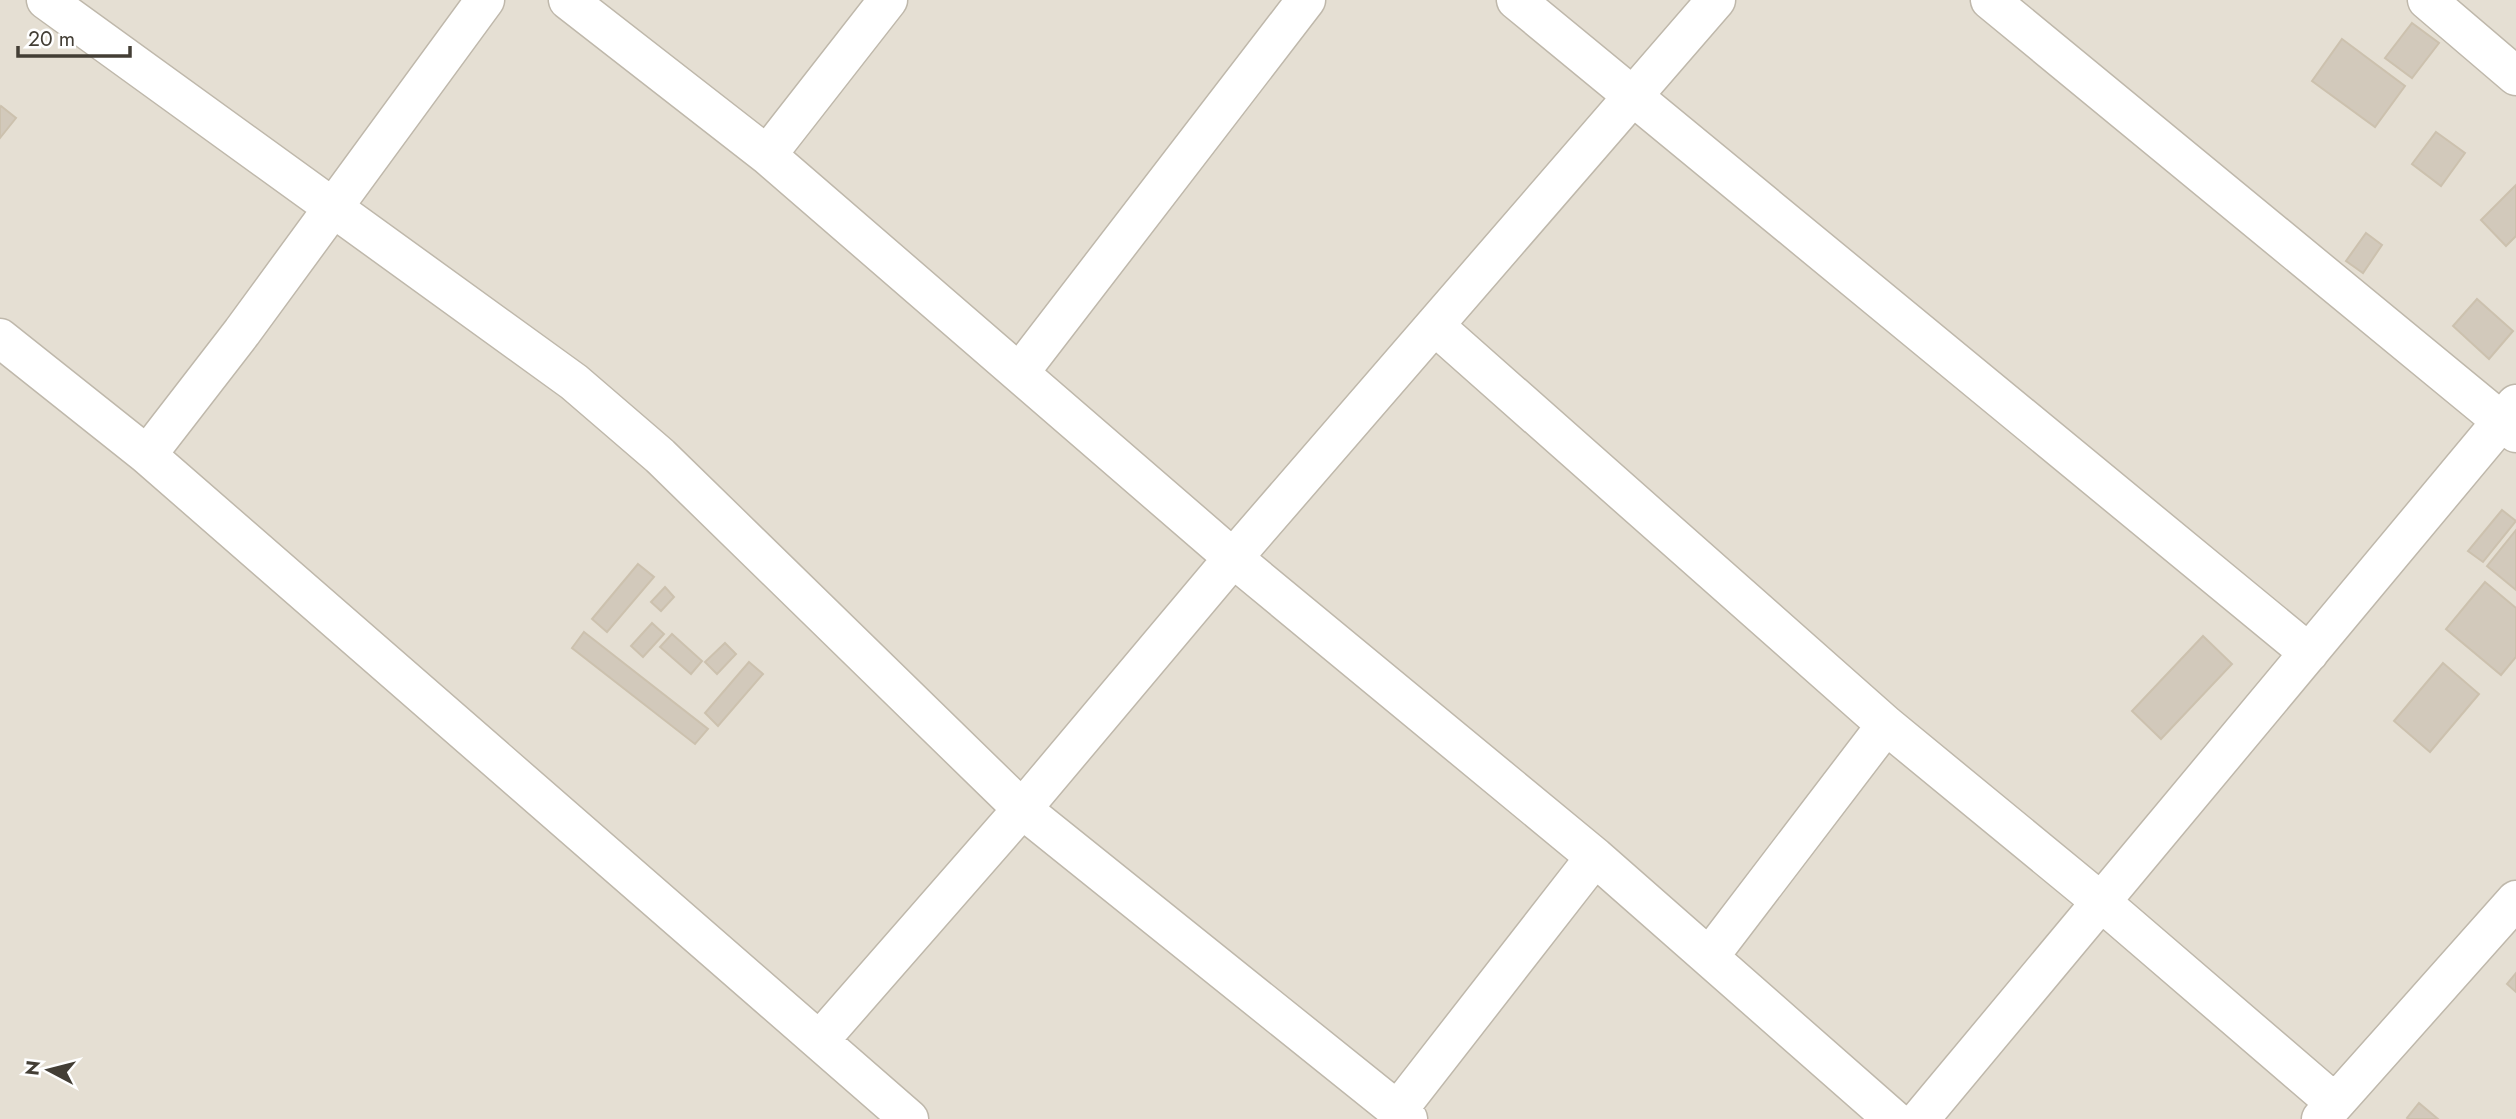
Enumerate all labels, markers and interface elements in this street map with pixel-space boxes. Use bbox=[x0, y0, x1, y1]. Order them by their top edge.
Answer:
scale bar bbox=[18, 14, 130, 58]
text: 20 m bbox=[28, 24, 75, 54]
north arrow bbox=[14, 1035, 84, 1105]
text: N bbox=[18, 1059, 47, 1077]

